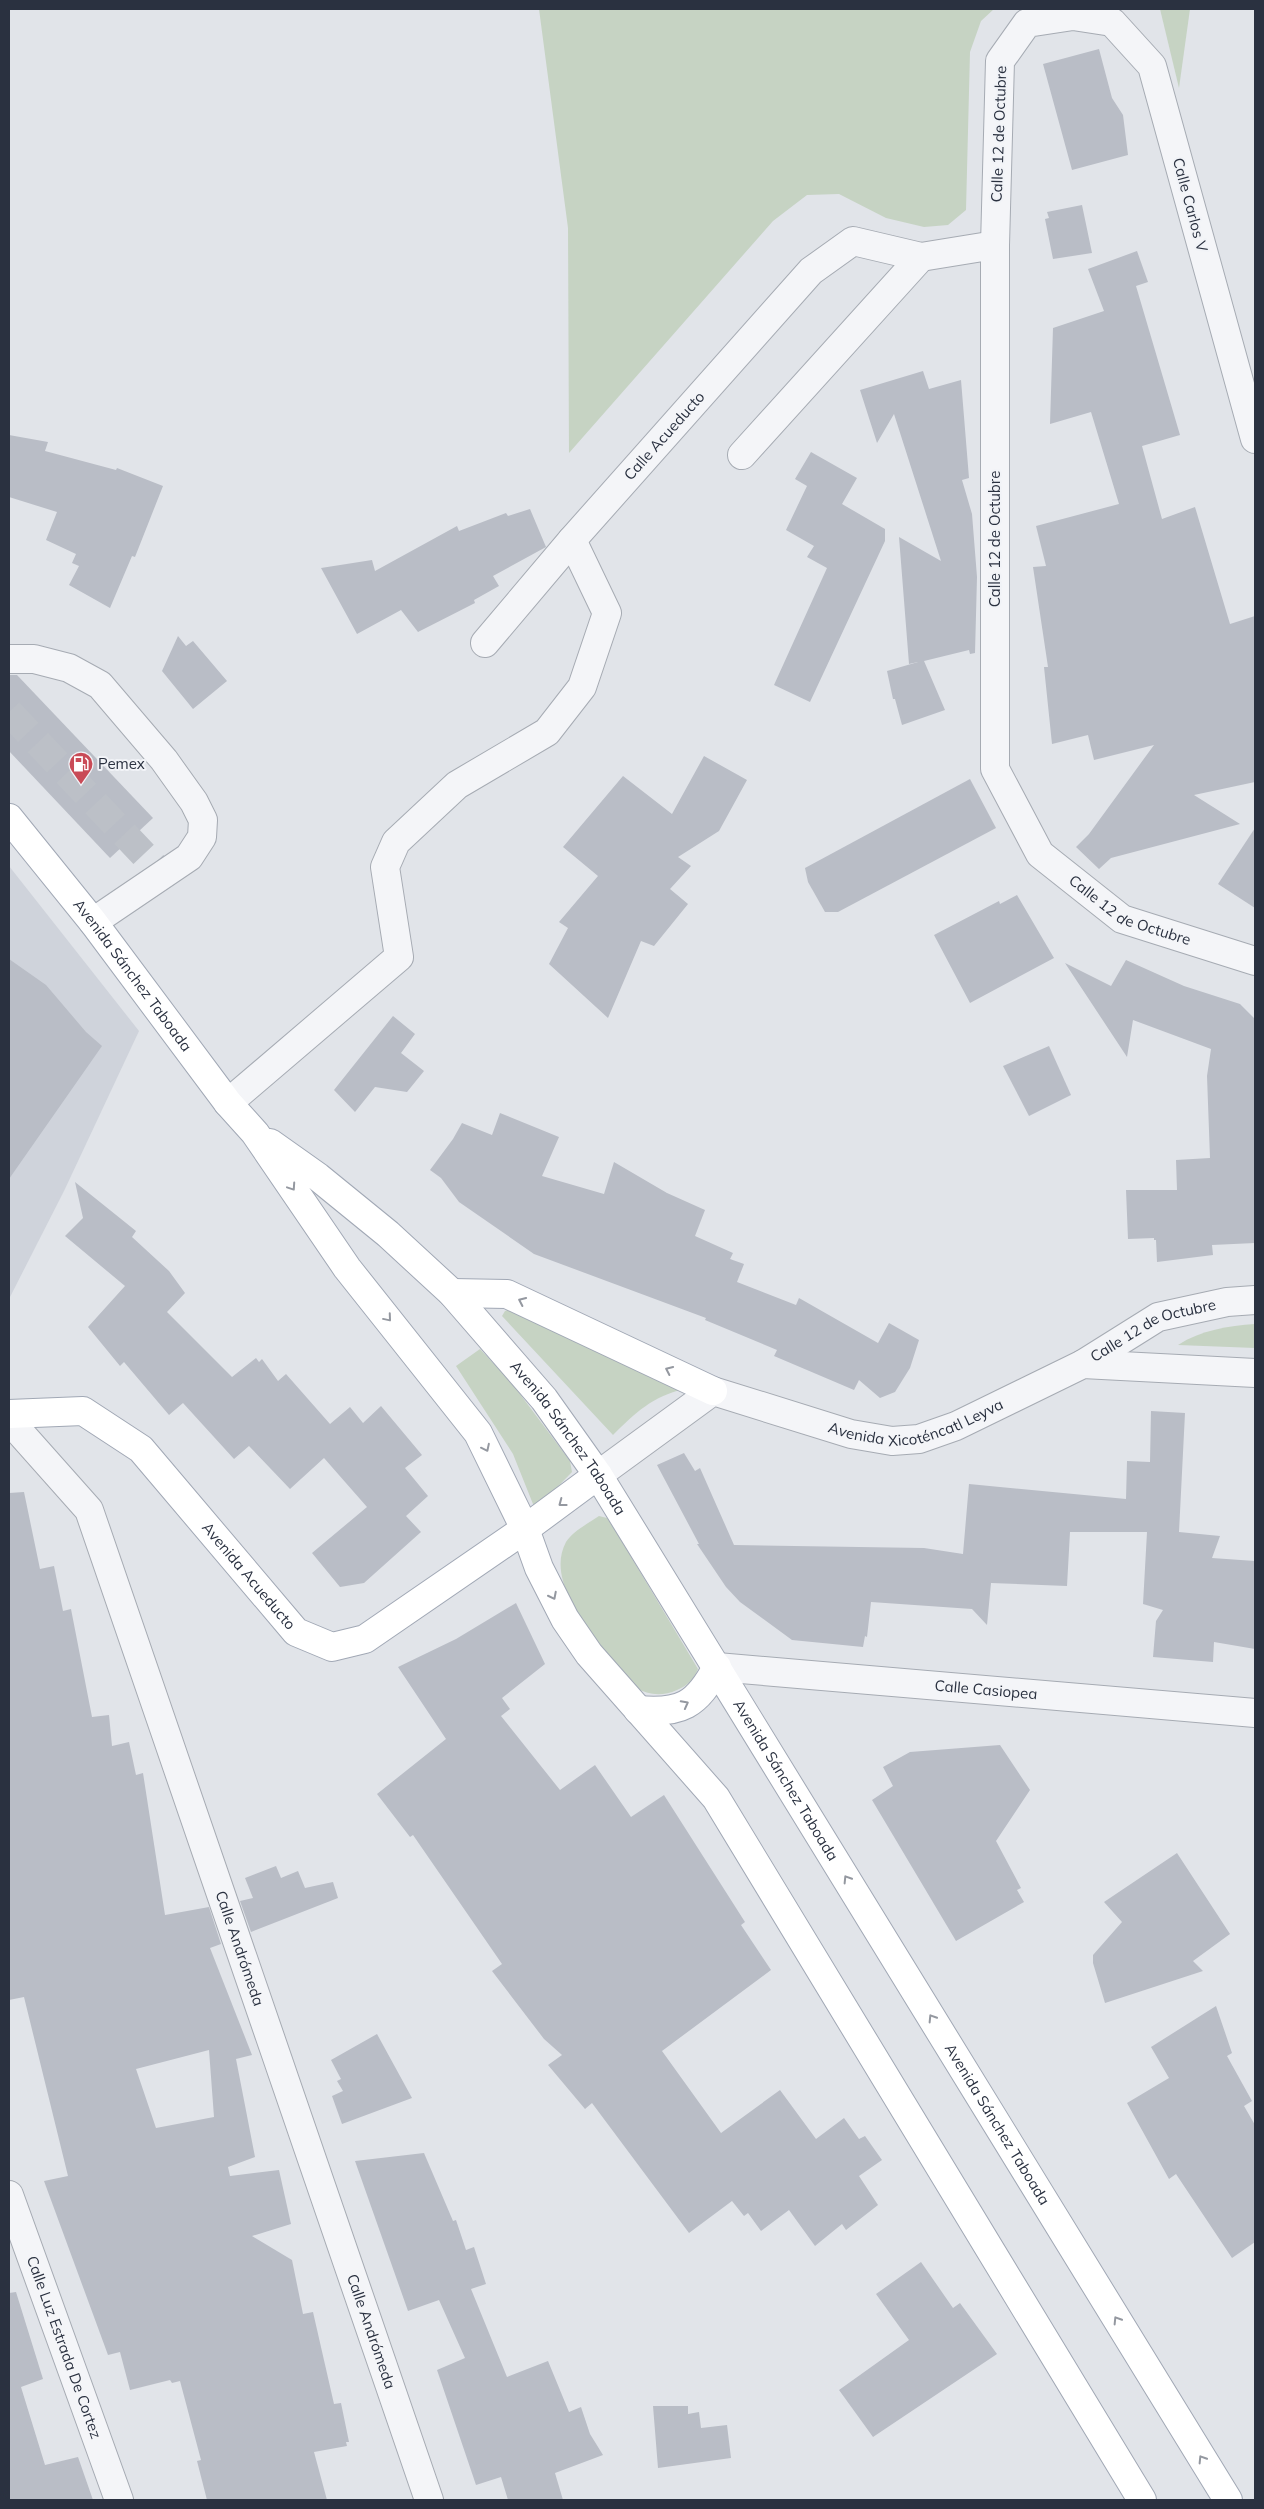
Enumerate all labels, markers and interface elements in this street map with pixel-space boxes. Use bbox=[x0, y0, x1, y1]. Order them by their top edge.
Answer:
street label: Calle 12 de Octubre bbox=[987, 65, 1010, 203]
street label: Calle Carlos V bbox=[1169, 156, 1212, 255]
street label: Calle Acueducto bbox=[620, 387, 708, 484]
street label: Calle 12 de Octubre bbox=[985, 471, 1004, 607]
fuel station icon: Pemex bbox=[68, 751, 94, 785]
place label: Pemex bbox=[98, 754, 145, 773]
street label: Calle 12 de Octubre bbox=[1065, 871, 1193, 949]
street label: Avenida Sánchez Taboada bbox=[69, 895, 196, 1055]
one-way arrow bbox=[286, 1182, 295, 1191]
street label: Calle 12 de Octubre bbox=[1087, 1295, 1217, 1366]
one-way arrow bbox=[518, 1297, 527, 1307]
one-way arrow bbox=[383, 1313, 392, 1322]
street label: Avenida Sánchez Taboada bbox=[506, 1357, 630, 1518]
one-way arrow bbox=[665, 1366, 674, 1377]
street label: Avenida Xicoténcatl Leyva bbox=[826, 1394, 1006, 1450]
one-way arrow bbox=[479, 1443, 490, 1452]
one-way arrow bbox=[559, 1497, 568, 1505]
street label: Avenida Acueducto bbox=[198, 1518, 300, 1633]
one-way arrow bbox=[547, 1590, 557, 1599]
street label: Calle Casiopea bbox=[934, 1676, 1038, 1703]
street label: Avenida Sánchez Taboada bbox=[729, 1696, 843, 1864]
one-way arrow bbox=[679, 1700, 688, 1710]
one-way arrow bbox=[843, 1875, 853, 1884]
street label: Calle Andrómeda bbox=[212, 1888, 269, 2008]
one-way arrow bbox=[928, 2014, 938, 2023]
street label: Avenida Sánchez Taboada bbox=[941, 2040, 1054, 2208]
street label: Calle Luz Estrada De Cortez bbox=[23, 2253, 106, 2441]
street label: Calle Andrómeda bbox=[343, 2271, 400, 2391]
one-way arrow bbox=[1114, 2317, 1124, 2326]
one-way arrow bbox=[1199, 2455, 1209, 2464]

